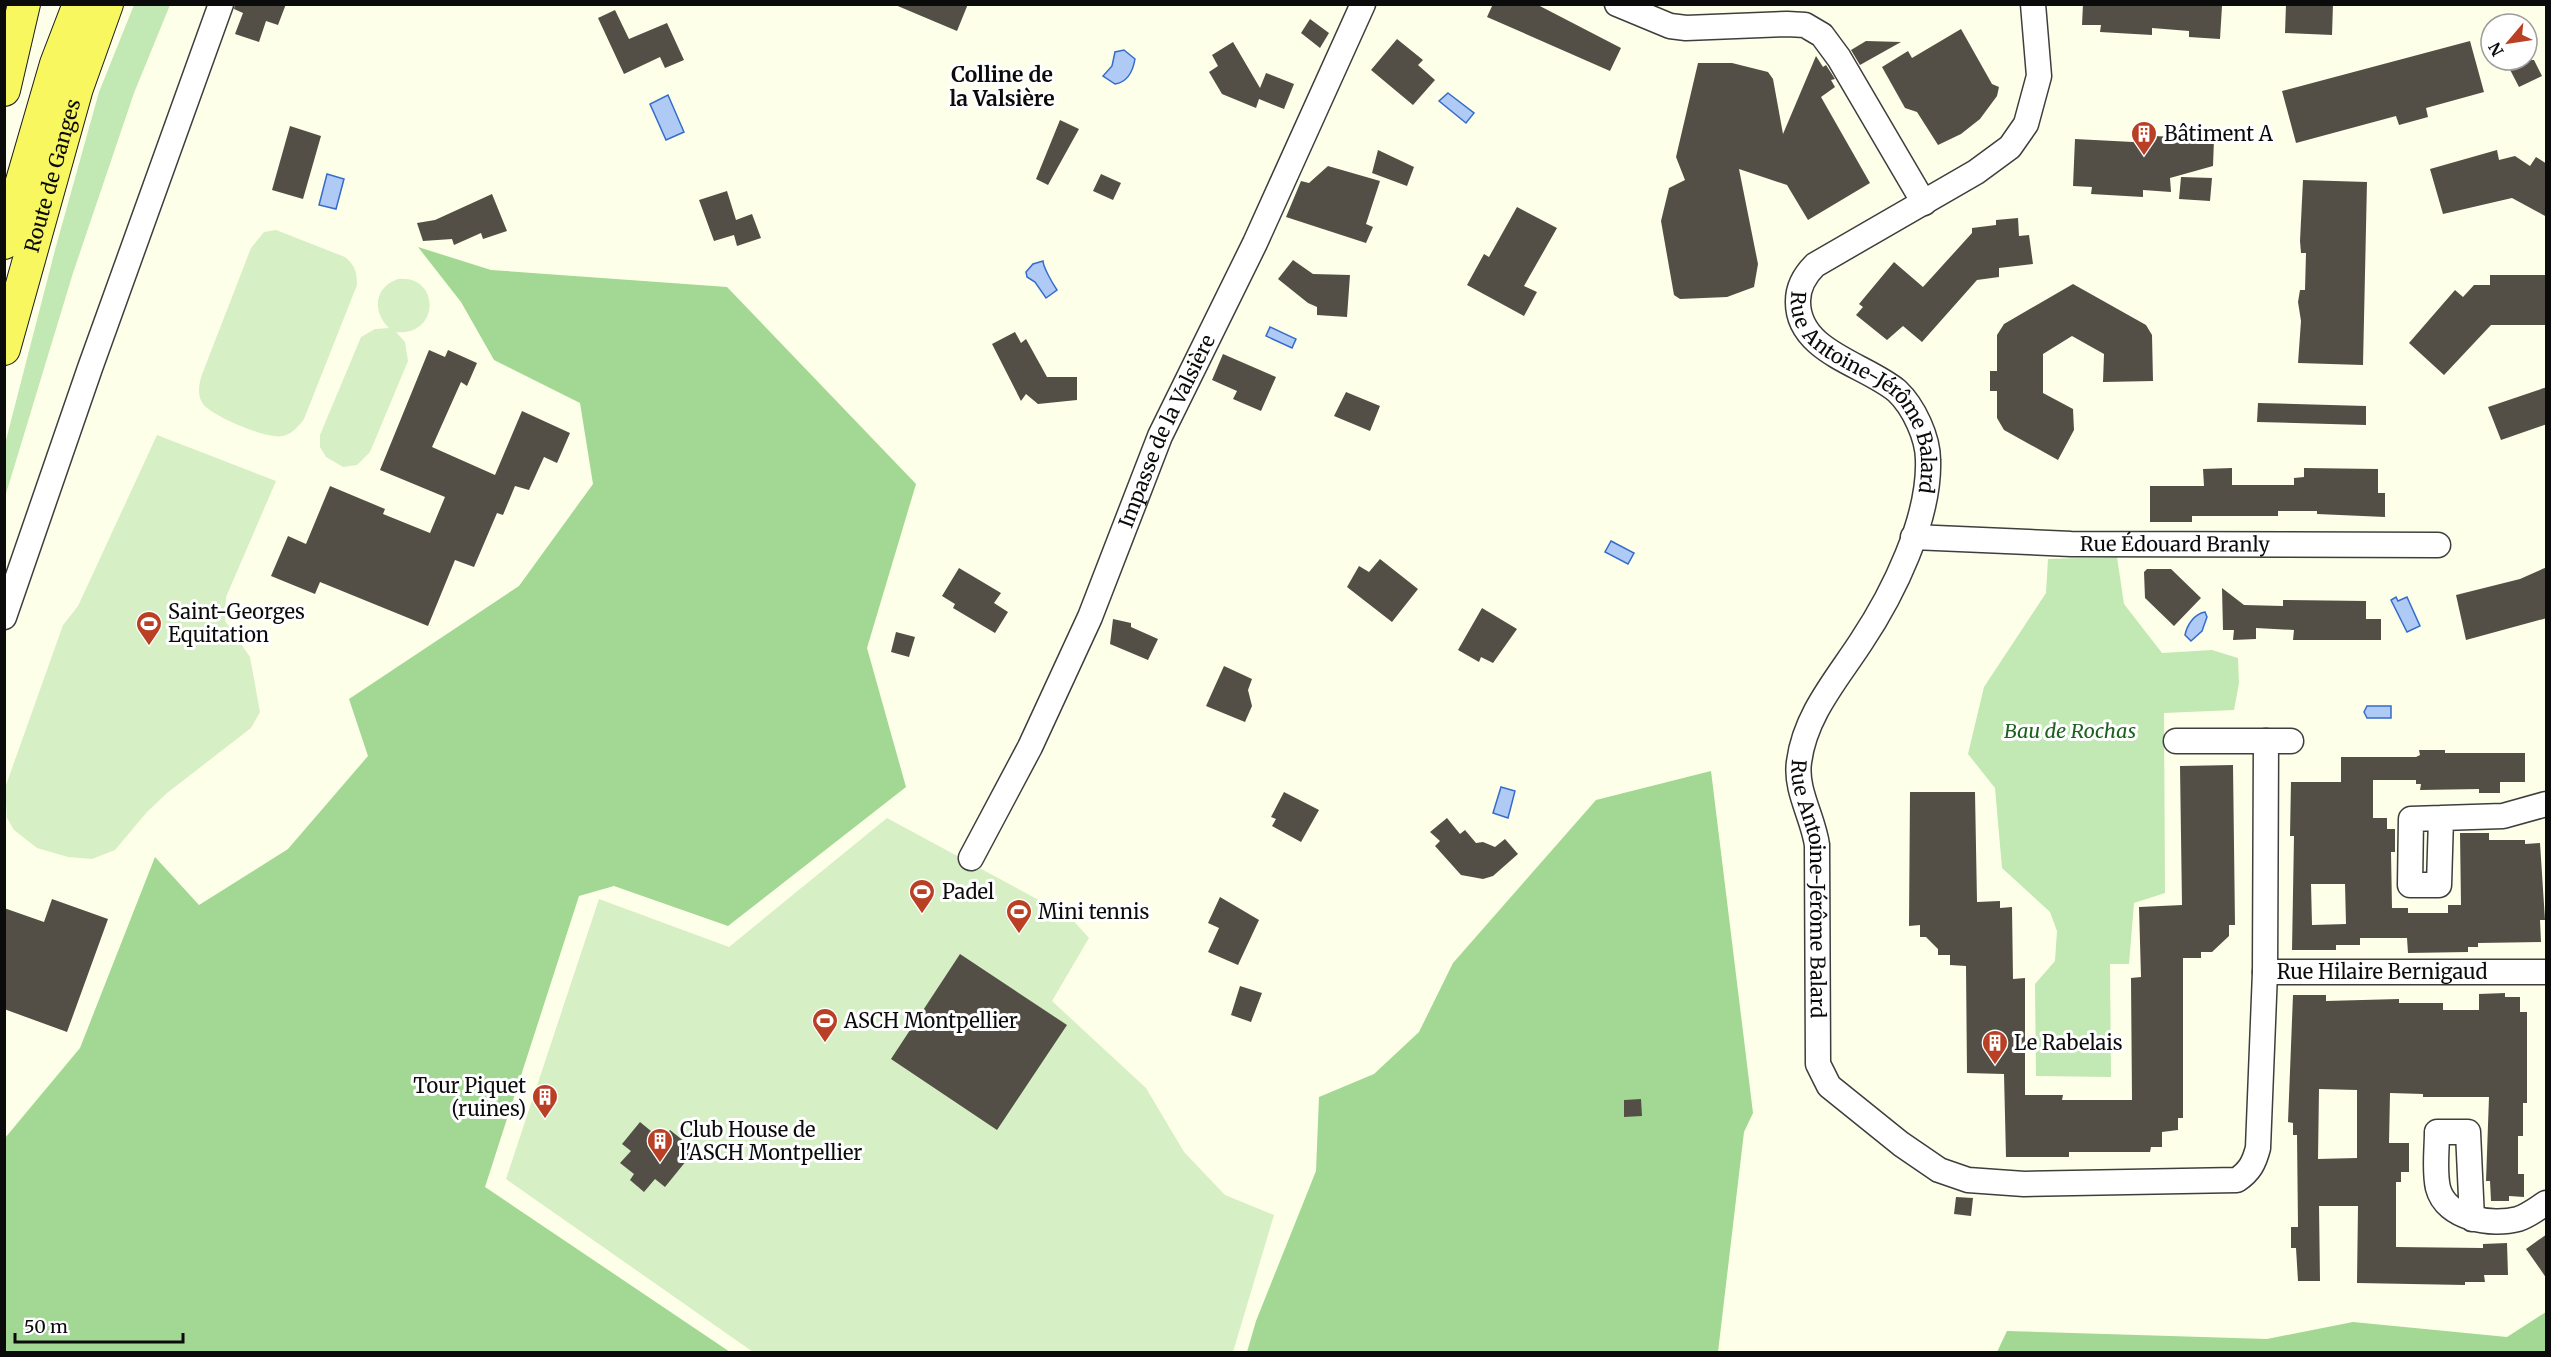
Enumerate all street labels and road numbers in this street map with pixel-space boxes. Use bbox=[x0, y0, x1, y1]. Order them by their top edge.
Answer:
street label: Route de Ganges bbox=[19, 96, 85, 255]
street label: Rue Antoine-Jérôme Balard bbox=[1786, 290, 1941, 495]
street label: Impasse de la Valsière bbox=[1113, 330, 1220, 531]
street label: Rue Édouard Branly bbox=[2080, 529, 2270, 557]
street label: Rue Antoine-Jérôme Balard bbox=[1786, 759, 1831, 1018]
street label: Rue Hilaire Bernigaud bbox=[2277, 959, 2488, 984]

